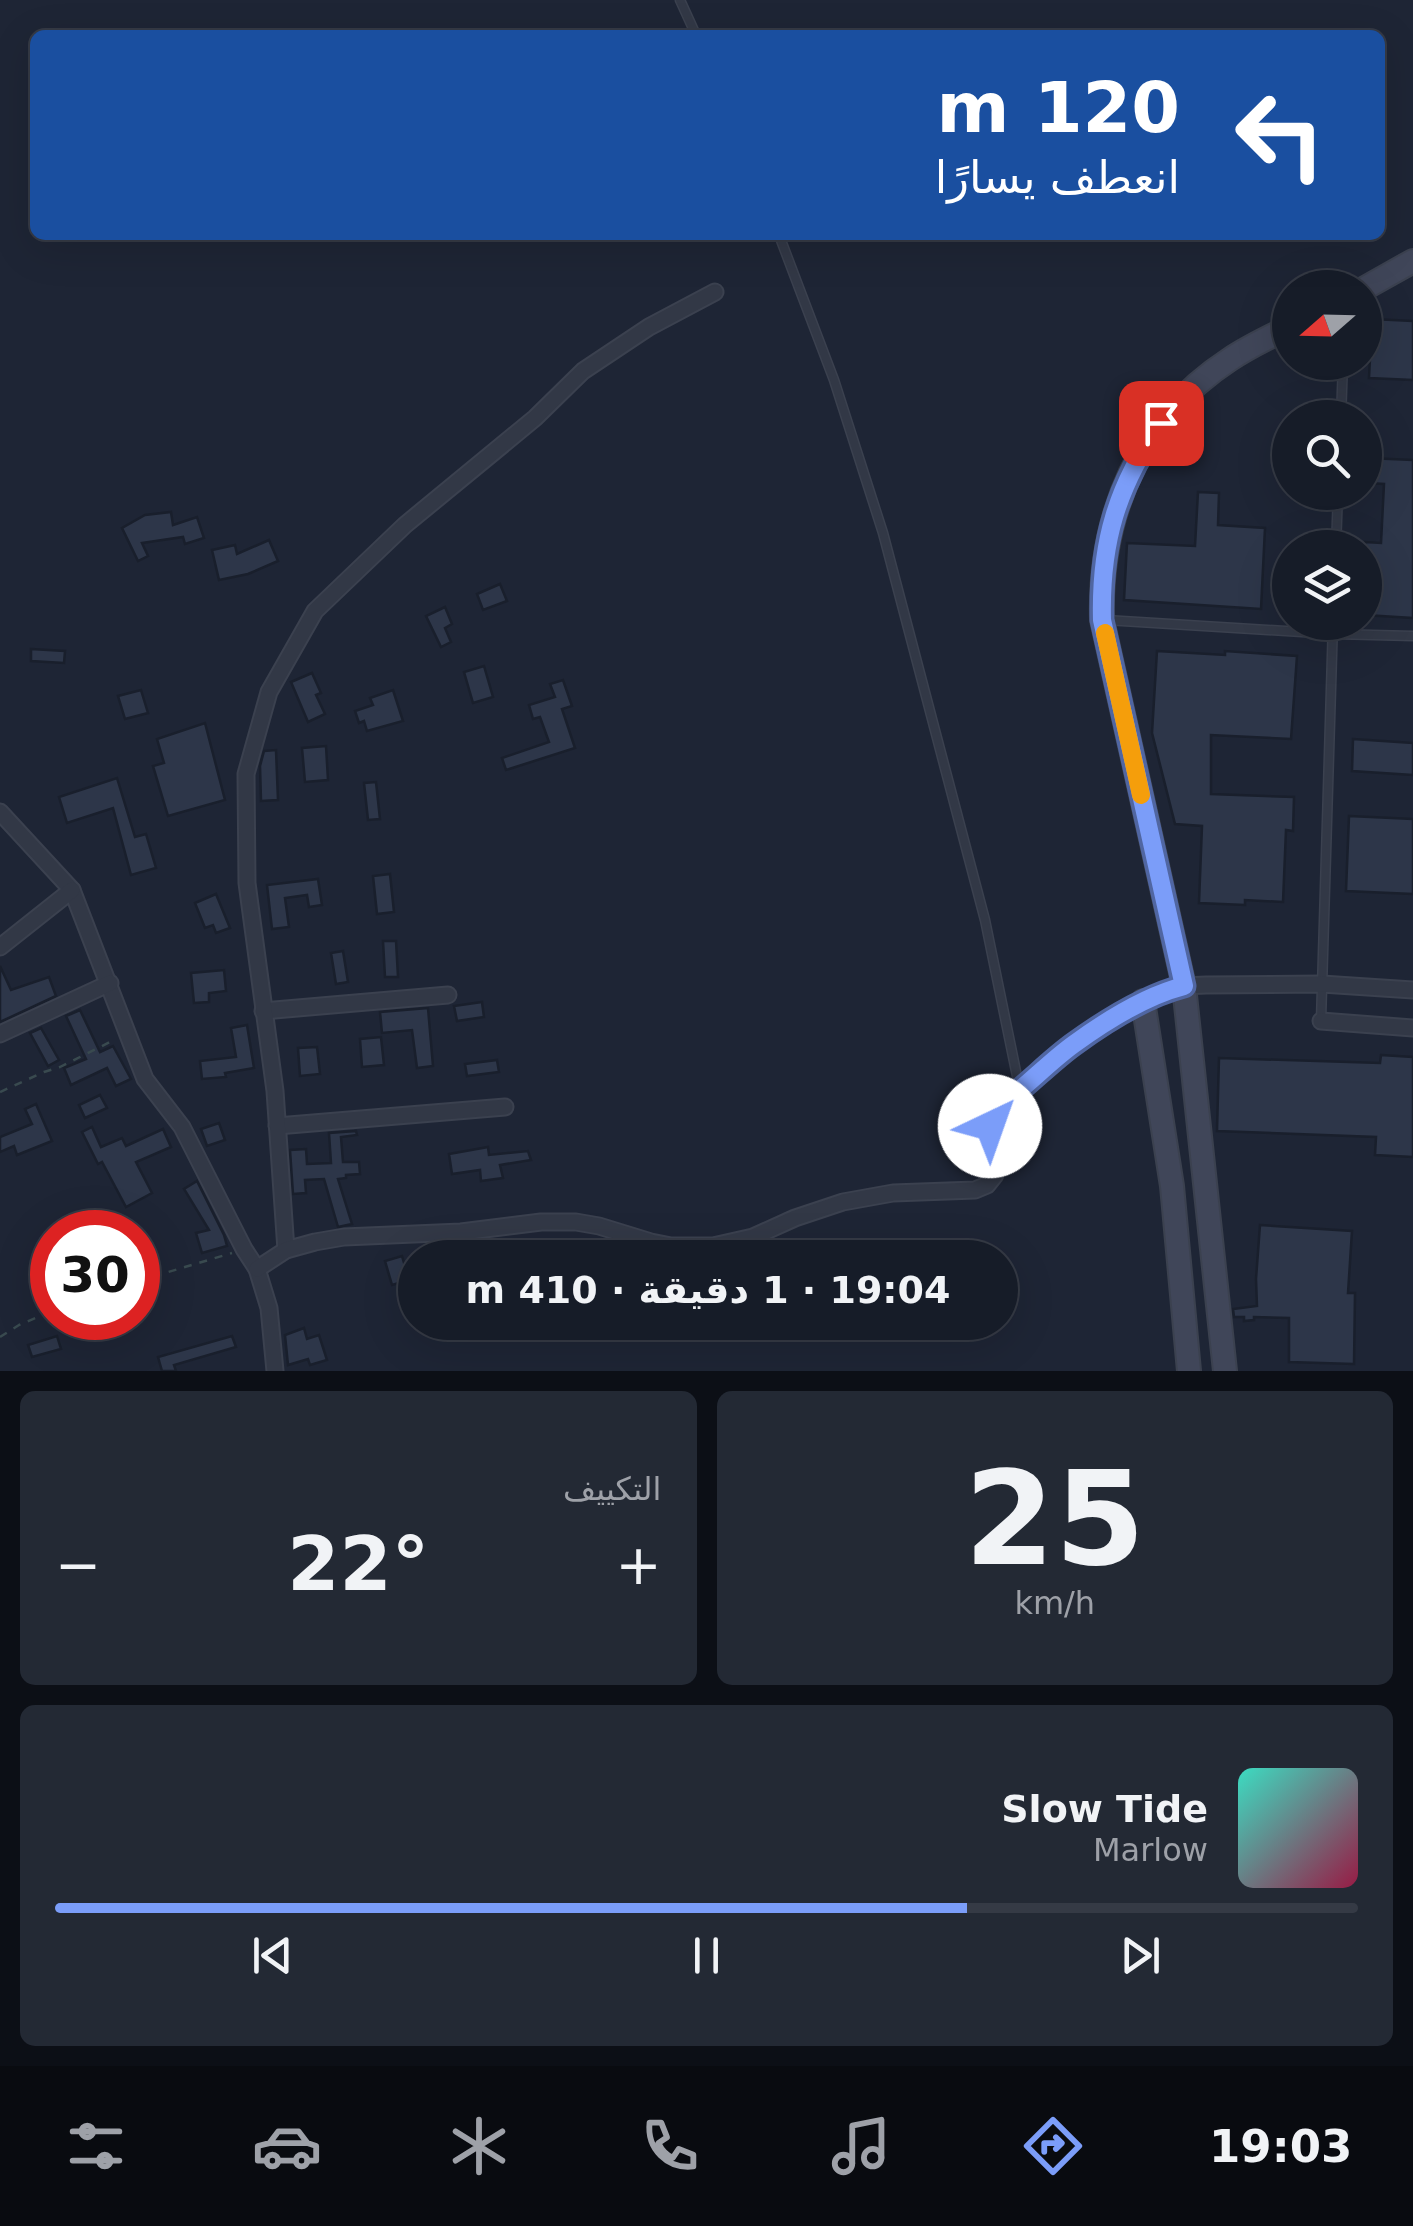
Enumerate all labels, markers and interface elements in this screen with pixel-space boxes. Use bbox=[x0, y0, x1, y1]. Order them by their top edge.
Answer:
text: 120 m bbox=[937, 67, 1180, 149]
icon: left bbox=[1215, 70, 1345, 200]
text: انعطف يسارًا bbox=[935, 151, 1180, 204]
north arrow bbox=[1272, 270, 1382, 380]
map controls bbox=[1272, 270, 1382, 640]
pin bbox=[1119, 381, 1204, 466]
icon: arrive bbox=[1134, 396, 1189, 451]
button: search bbox=[1272, 400, 1382, 510]
button: layers bbox=[1272, 530, 1382, 640]
position arrow bbox=[938, 1074, 1042, 1178]
speed limit sign: 30 bbox=[30, 1210, 160, 1340]
text: 19:04 · 1 دقيقة · 410 m bbox=[466, 1268, 950, 1312]
text: 25 bbox=[964, 1443, 1145, 1595]
text: التكييف bbox=[563, 1470, 662, 1508]
text: 22° bbox=[287, 1520, 429, 1608]
text: − bbox=[55, 1533, 101, 1597]
text: + bbox=[615, 1533, 662, 1597]
text: km/h bbox=[1014, 1584, 1095, 1622]
text: Slow Tide bbox=[1001, 1787, 1208, 1831]
text: Marlow bbox=[1093, 1831, 1208, 1869]
icon: previous bbox=[245, 1928, 300, 1983]
icon: pause bbox=[679, 1928, 734, 1983]
icon: next bbox=[1113, 1928, 1168, 1983]
icon: filters bbox=[61, 2111, 131, 2181]
icon: car bbox=[252, 2111, 322, 2181]
icon: climate bbox=[444, 2111, 514, 2181]
icon: phone bbox=[635, 2111, 705, 2181]
icon: music bbox=[826, 2111, 896, 2181]
icon: directions bbox=[1018, 2111, 1088, 2181]
text: 19:03 bbox=[1209, 2120, 1352, 2173]

